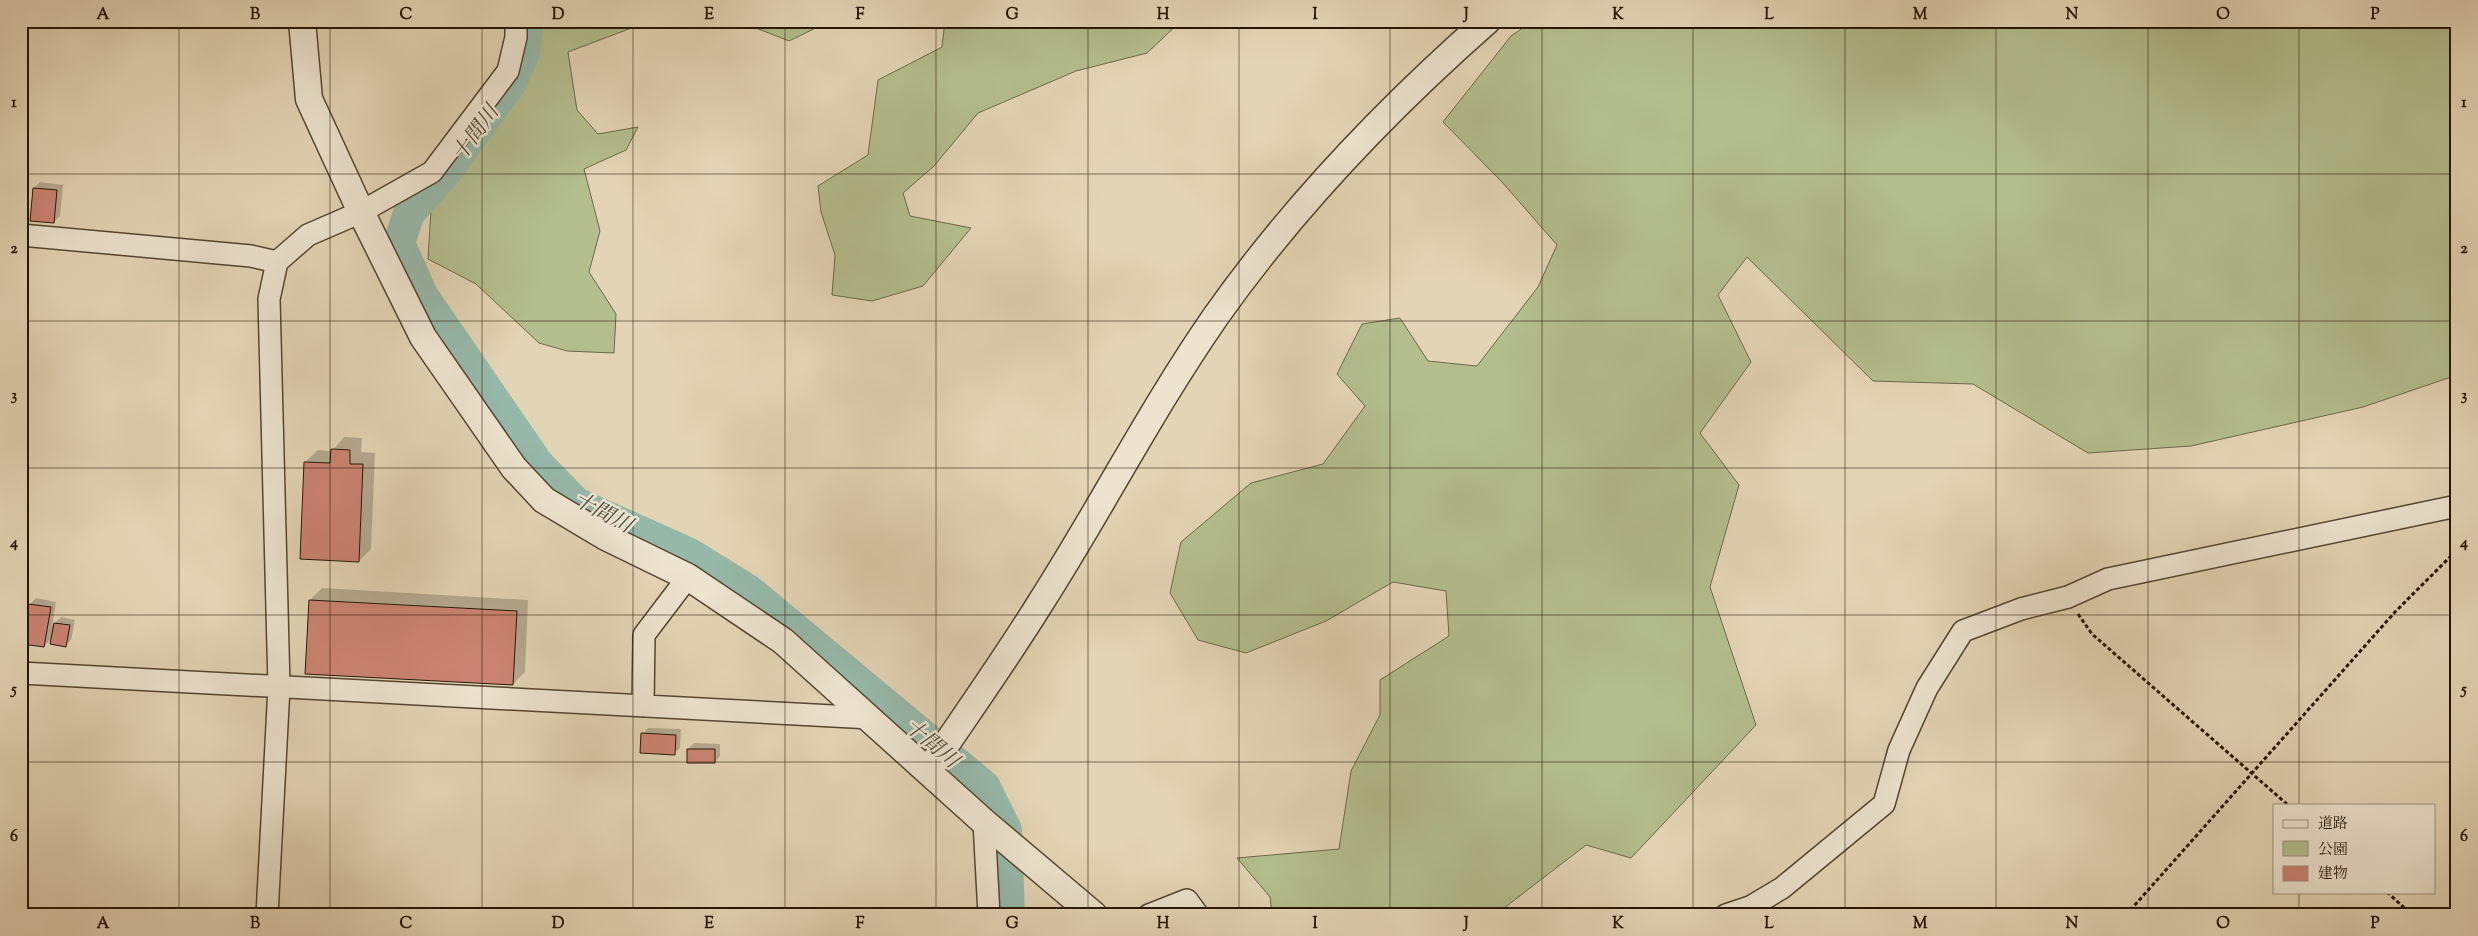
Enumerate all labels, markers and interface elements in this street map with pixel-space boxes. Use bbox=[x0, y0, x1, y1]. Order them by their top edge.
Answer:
text: A bbox=[97, 4, 110, 27]
text: B bbox=[250, 4, 260, 27]
text: C bbox=[400, 4, 413, 27]
text: D bbox=[552, 4, 565, 27]
text: E bbox=[704, 4, 714, 27]
text: F bbox=[856, 4, 865, 27]
text: G bbox=[1005, 4, 1019, 27]
text: H bbox=[1157, 4, 1170, 27]
text: I bbox=[1312, 4, 1318, 27]
text: J bbox=[1462, 4, 1469, 27]
text: K bbox=[1612, 4, 1624, 27]
text: L bbox=[1764, 4, 1774, 27]
text: M bbox=[1913, 4, 1928, 27]
text: N bbox=[2066, 4, 2079, 27]
text: O bbox=[2216, 4, 2230, 27]
text: P bbox=[2370, 4, 2380, 27]
text: 1 bbox=[11, 92, 17, 115]
text: 1 bbox=[2461, 92, 2467, 115]
water label: 十間川 bbox=[446, 98, 508, 168]
text: 2 bbox=[10, 238, 18, 261]
text: 2 bbox=[2460, 238, 2468, 261]
text: 3 bbox=[11, 385, 18, 408]
text: 3 bbox=[2461, 385, 2468, 408]
water label: 十間川 bbox=[567, 486, 639, 543]
text: 4 bbox=[9, 532, 18, 555]
text: 4 bbox=[2459, 532, 2468, 555]
text: 5 bbox=[9, 679, 17, 702]
text: 5 bbox=[2459, 679, 2467, 702]
water label: 十間川 bbox=[897, 713, 966, 778]
legend bbox=[2273, 804, 2436, 894]
text: 道路 bbox=[2318, 814, 2348, 835]
text: 6 bbox=[10, 826, 18, 849]
text: 6 bbox=[2460, 826, 2468, 849]
text: 公園 bbox=[2318, 840, 2348, 861]
text: 建物 bbox=[2318, 864, 2348, 885]
text: A bbox=[97, 913, 110, 936]
text: B bbox=[250, 913, 260, 936]
text: C bbox=[400, 913, 413, 936]
text: D bbox=[552, 913, 565, 936]
text: E bbox=[704, 913, 714, 936]
text: F bbox=[856, 913, 865, 936]
text: G bbox=[1005, 913, 1019, 936]
text: H bbox=[1157, 913, 1170, 936]
text: I bbox=[1312, 913, 1318, 936]
text: J bbox=[1462, 913, 1469, 936]
text: K bbox=[1612, 913, 1624, 936]
text: L bbox=[1764, 913, 1774, 936]
text: M bbox=[1913, 913, 1928, 936]
text: N bbox=[2066, 913, 2079, 936]
text: O bbox=[2216, 913, 2230, 936]
text: P bbox=[2370, 913, 2380, 936]

